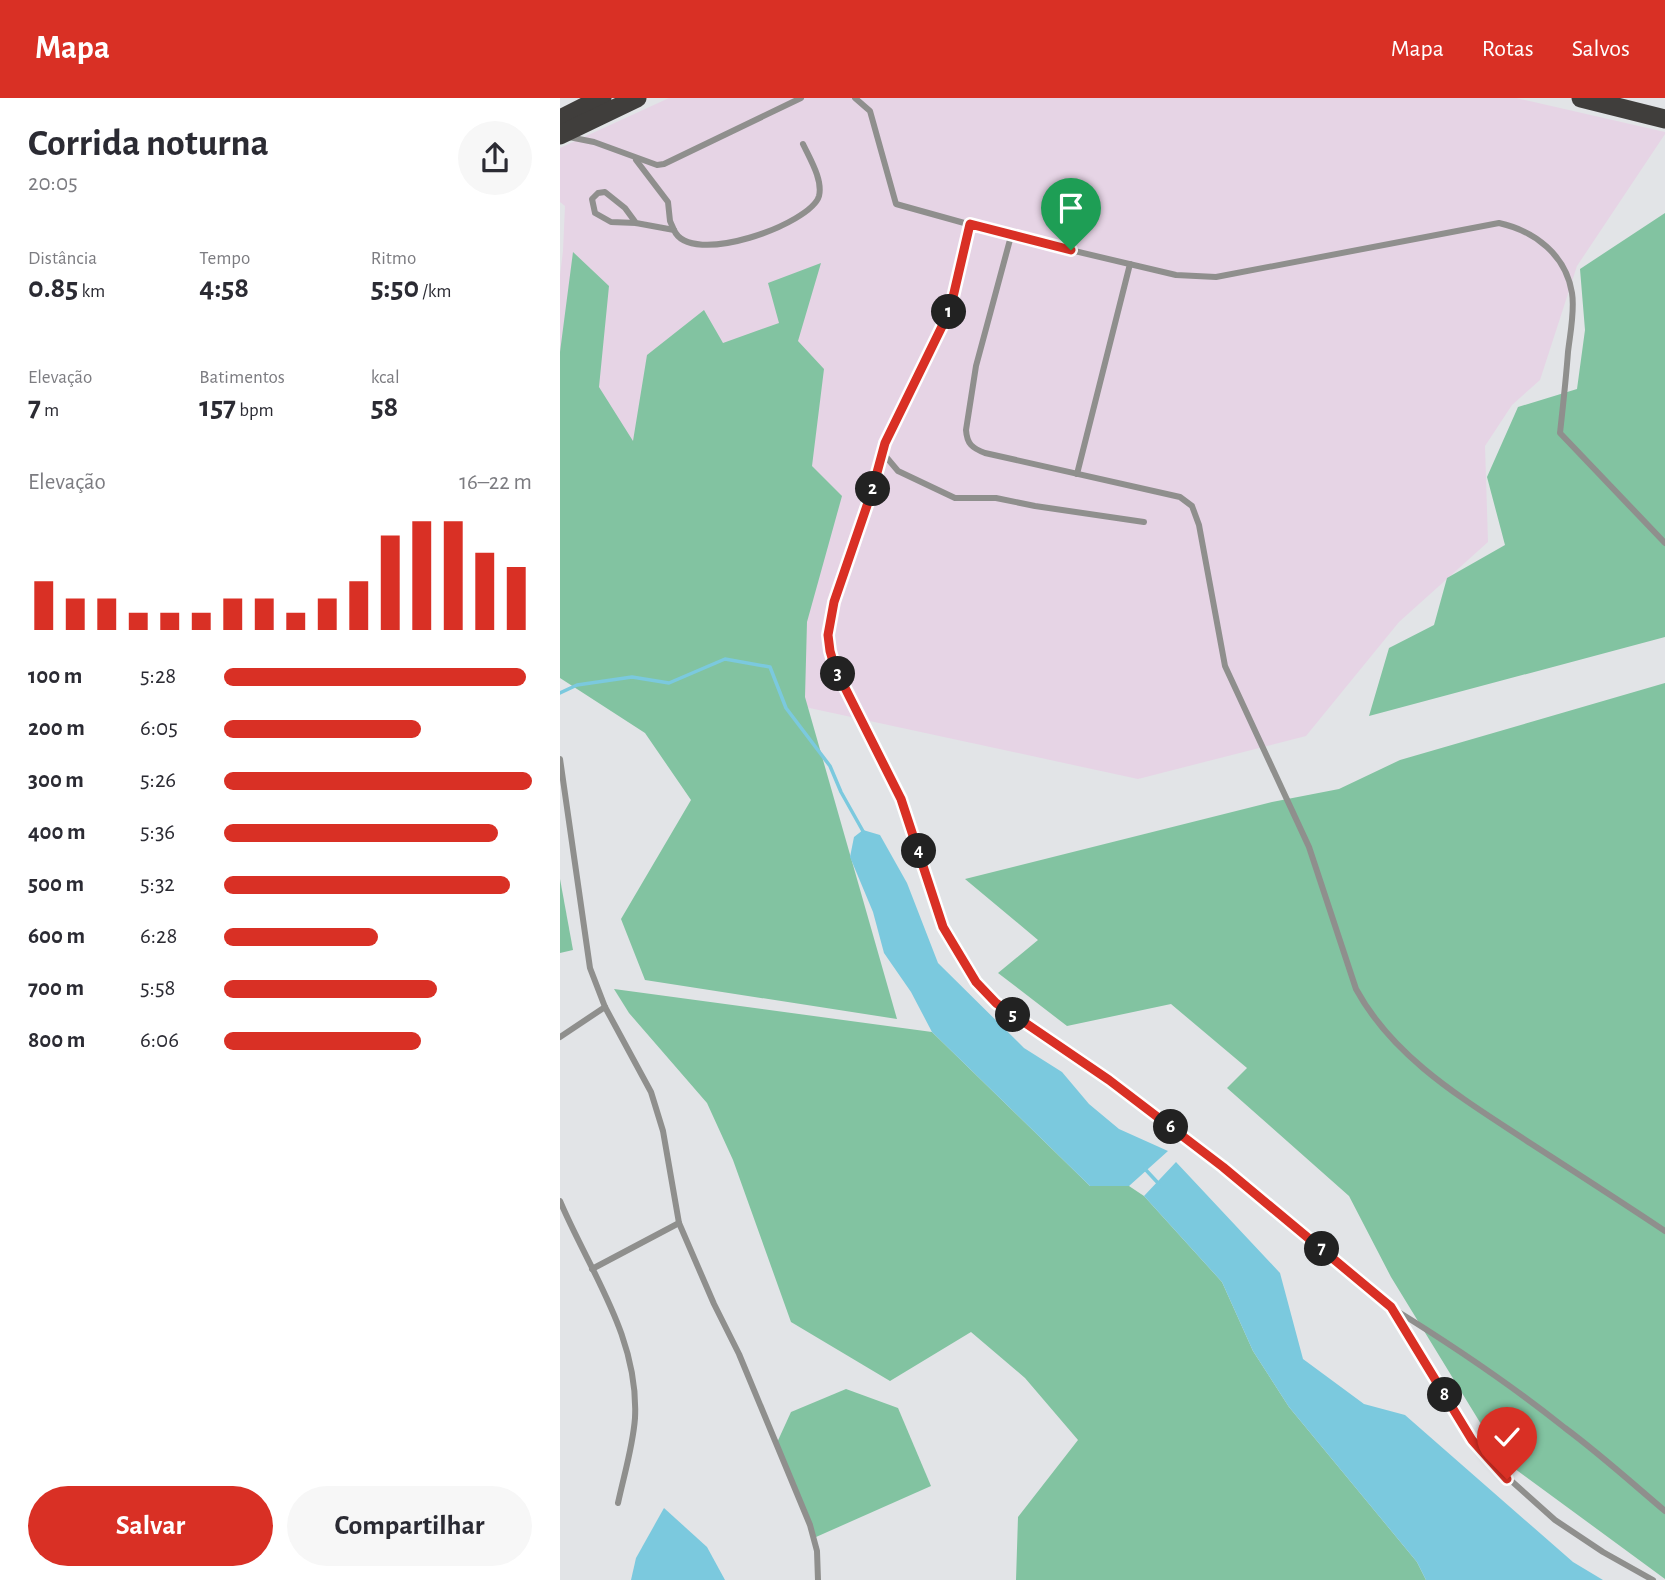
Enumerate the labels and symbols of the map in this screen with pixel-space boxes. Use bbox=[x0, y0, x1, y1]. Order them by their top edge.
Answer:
pin bbox=[1041, 178, 1101, 250]
pin: 1 bbox=[932, 294, 966, 330]
pin: 2 bbox=[856, 472, 890, 506]
pin: 3 bbox=[820, 656, 856, 692]
pin: 4 bbox=[902, 834, 936, 868]
pin: 5 bbox=[995, 998, 1030, 1032]
pin: 6 bbox=[1154, 1110, 1188, 1144]
pin: 7 bbox=[1304, 1232, 1340, 1266]
pin: 8 bbox=[1428, 1378, 1463, 1412]
pin bbox=[1477, 1407, 1537, 1479]

